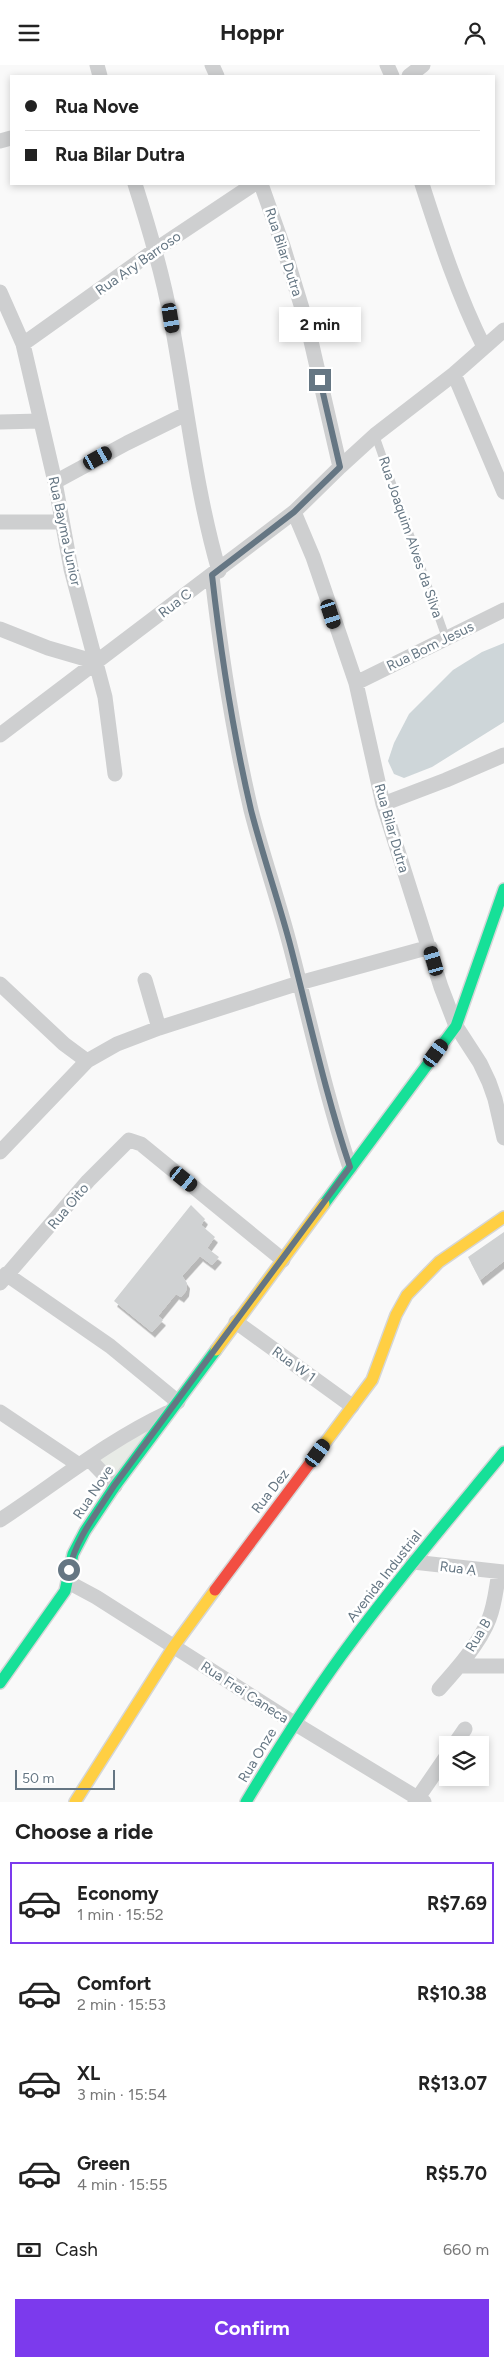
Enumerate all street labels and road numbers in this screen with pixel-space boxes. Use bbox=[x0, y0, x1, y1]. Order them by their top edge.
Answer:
street label: Rua Bilar Dutra bbox=[261, 206, 306, 299]
street label: Rua Ary Barroso bbox=[92, 228, 184, 299]
street label: Rua Joaquim Alves da Silva bbox=[375, 454, 446, 620]
street label: Rua Bayma Junior bbox=[45, 475, 84, 588]
street label: Rua C bbox=[155, 585, 195, 621]
street label: Rua Bom Jesus bbox=[384, 618, 477, 675]
street label: Rua Bilar Dutra bbox=[371, 782, 412, 875]
street label: Rua Oito bbox=[44, 1180, 92, 1233]
street label: Rua W 1 bbox=[269, 1343, 319, 1386]
street label: Rua Nove bbox=[69, 1462, 118, 1522]
street label: Rua Dez bbox=[248, 1466, 293, 1517]
street label: Avenida Industrial bbox=[343, 1527, 425, 1626]
street label: Rua A bbox=[439, 1558, 478, 1579]
street label: Rua B bbox=[462, 1616, 495, 1655]
street label: Rua Frei Caneca bbox=[198, 1658, 292, 1727]
street label: Rua Onze bbox=[235, 1725, 280, 1786]

